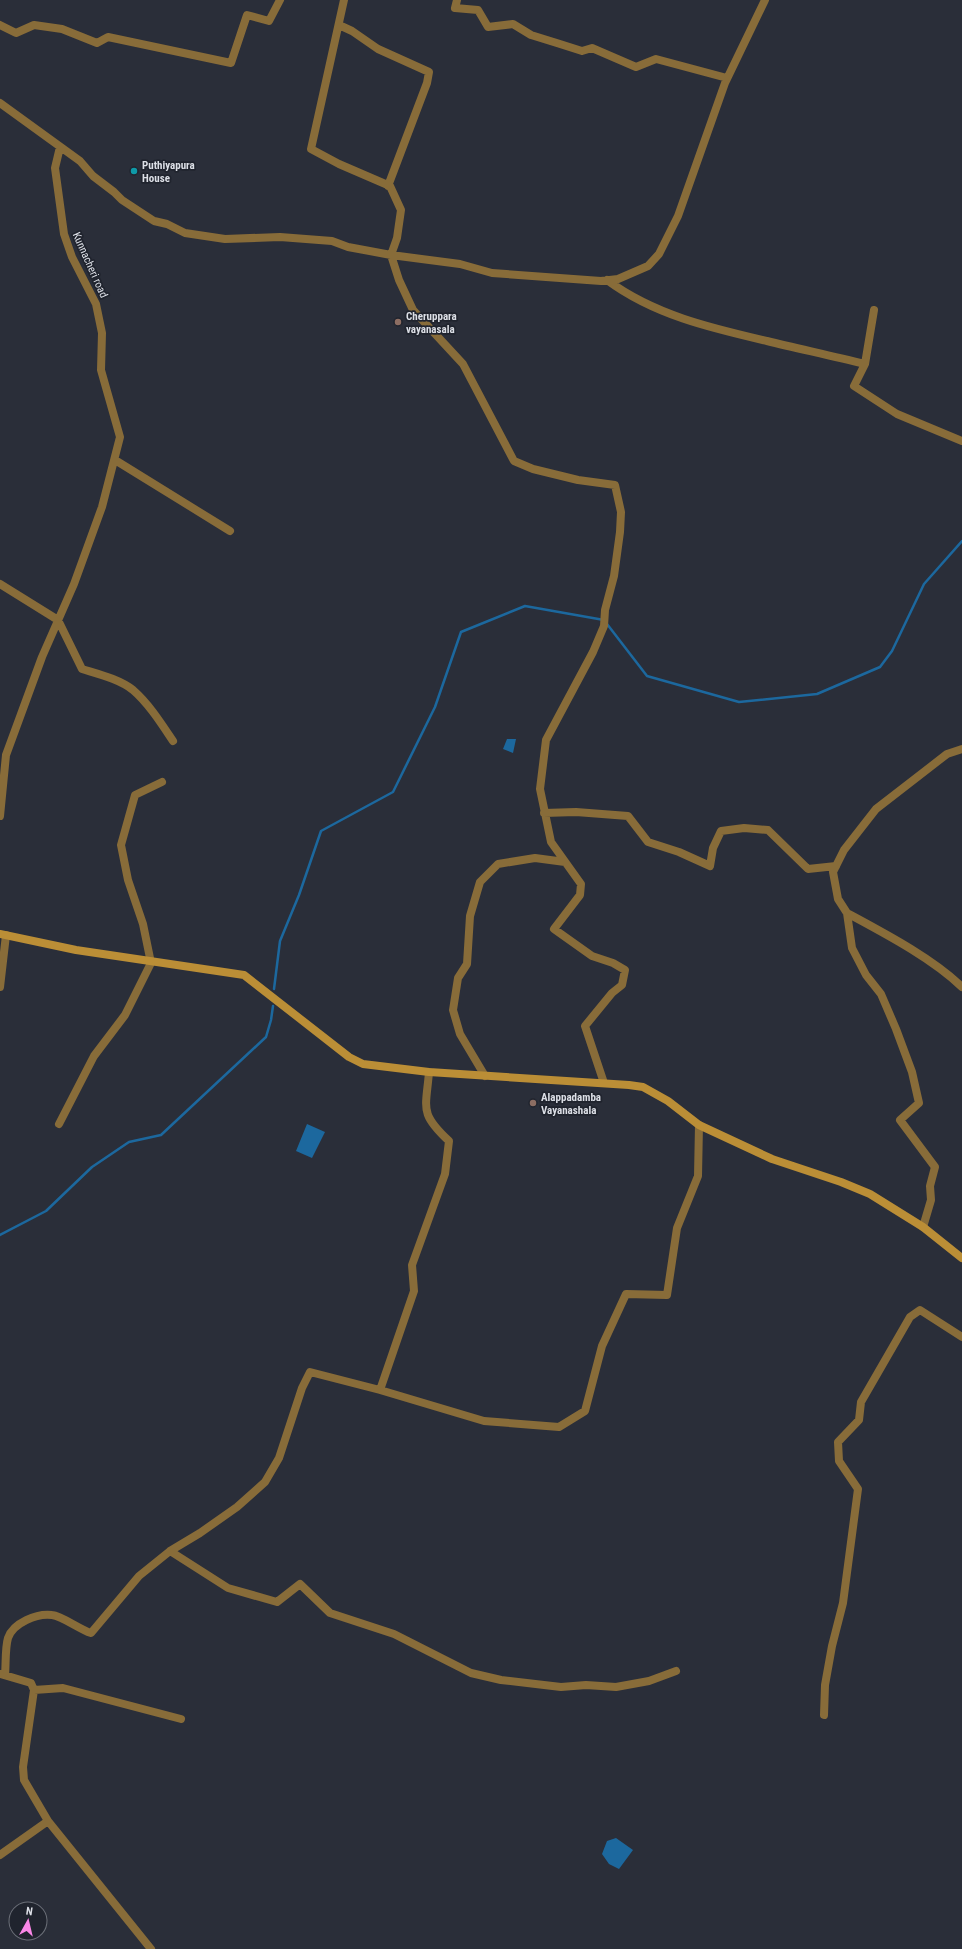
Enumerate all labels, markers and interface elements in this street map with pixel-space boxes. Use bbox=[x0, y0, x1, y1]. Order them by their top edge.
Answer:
place label: Puthiyapura House bbox=[142, 159, 195, 185]
marker: Puthiyapura House bbox=[129, 166, 139, 176]
street label: Kunnacheri road bbox=[70, 230, 110, 300]
place label: Cheruppara vayanasala bbox=[406, 310, 457, 336]
marker: Cheruppara vayanasala bbox=[393, 317, 403, 327]
place label: Alappadamba Vayanashala bbox=[541, 1091, 601, 1117]
marker: Alappadamba Vayanashala bbox=[528, 1098, 538, 1108]
north arrow bbox=[8, 1901, 48, 1941]
text: N bbox=[25, 1905, 34, 1919]

